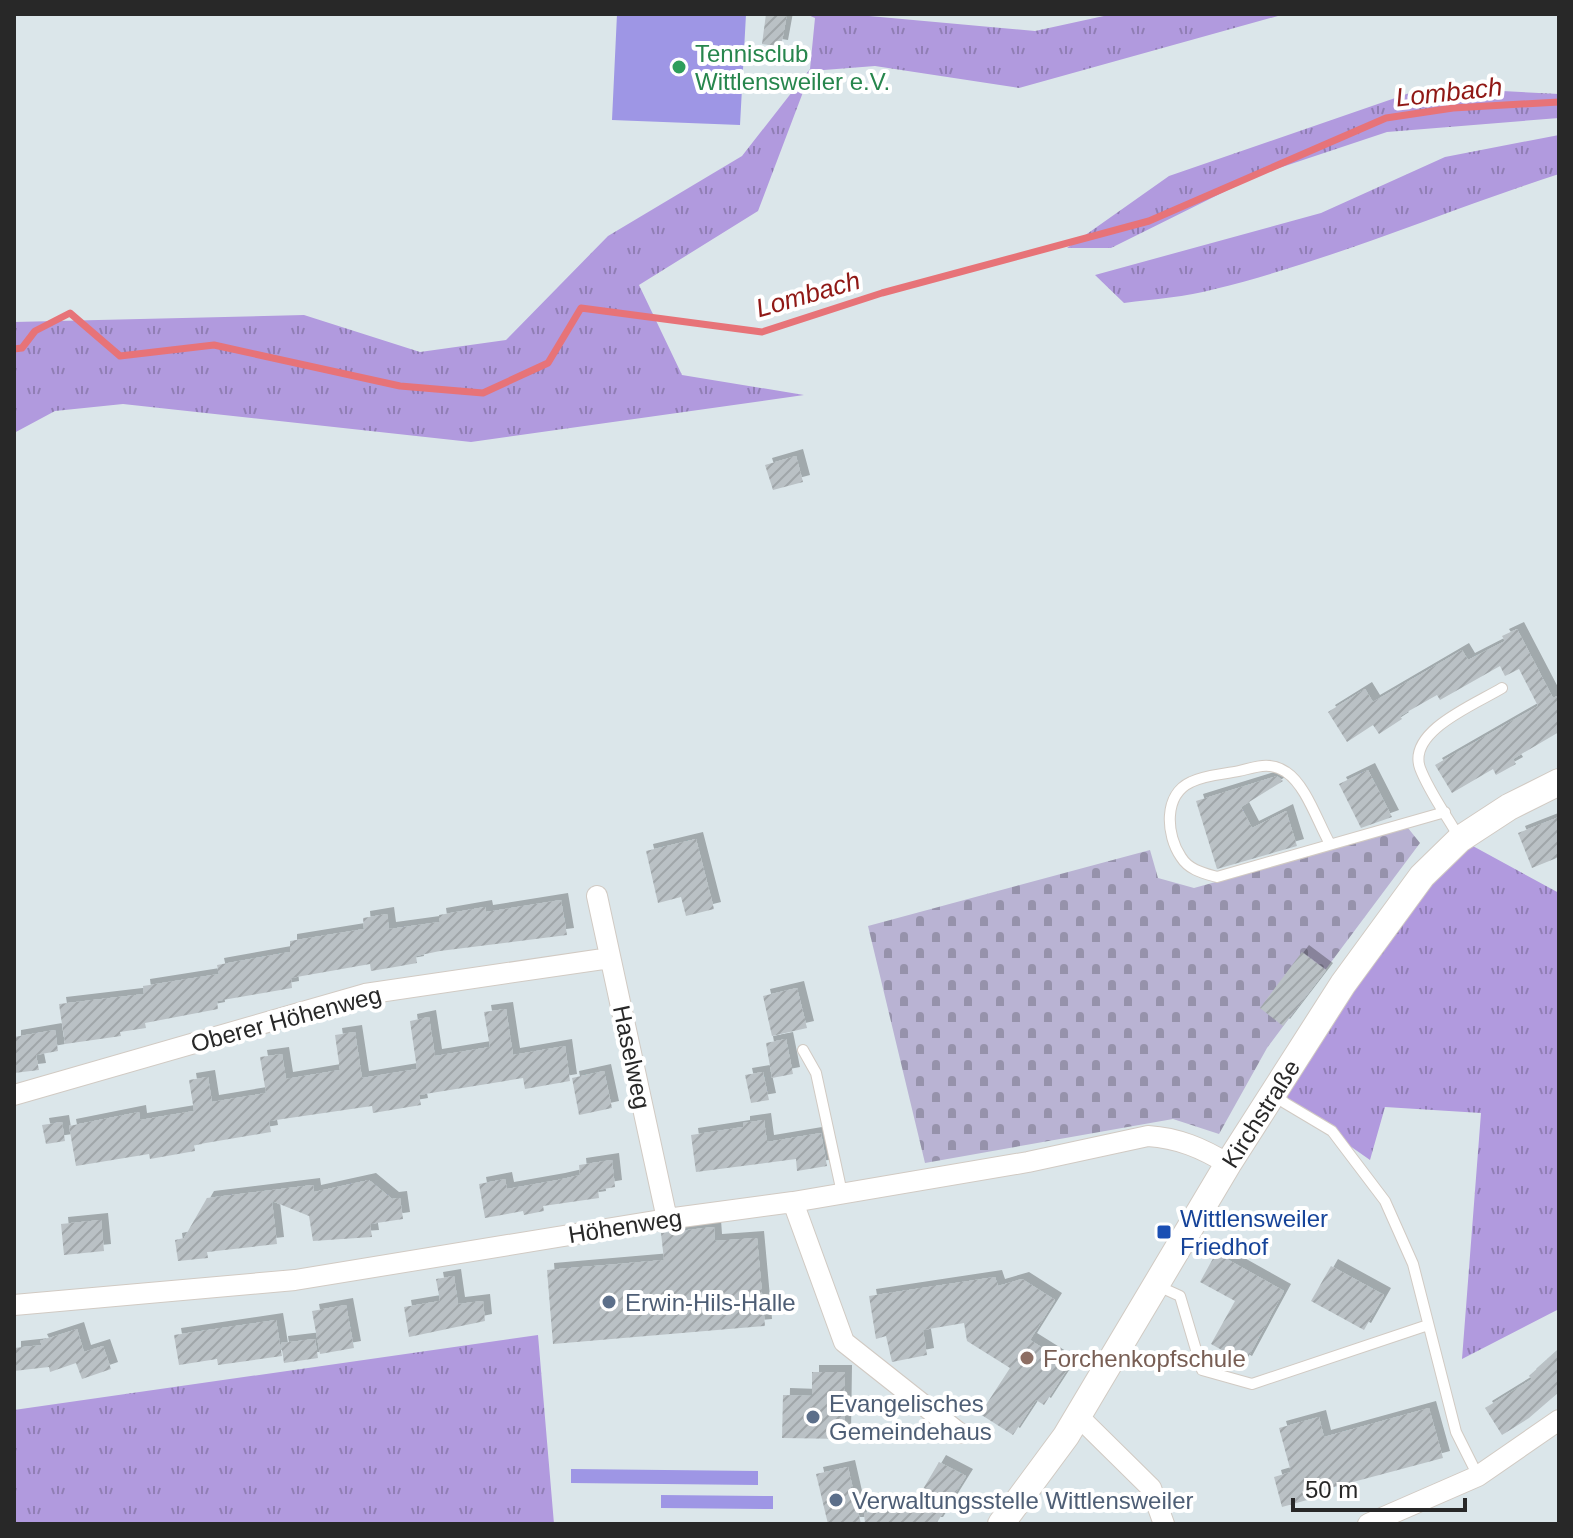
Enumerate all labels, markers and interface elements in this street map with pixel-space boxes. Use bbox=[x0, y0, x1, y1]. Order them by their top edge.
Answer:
place label: Tennisclub Wittlensweiler e.V. bbox=[695, 40, 890, 95]
marker: Tennisclub Wittlensweiler e.V. bbox=[670, 58, 688, 76]
water label: Lombach bbox=[1394, 71, 1504, 113]
water label: Lombach bbox=[752, 265, 864, 323]
street label: Oberer Höhenweg bbox=[188, 981, 384, 1057]
street label: Haselweg bbox=[608, 1003, 656, 1111]
street label: Kirchstraße bbox=[1216, 1054, 1305, 1172]
street label: Höhenweg bbox=[566, 1204, 684, 1248]
place label: Wittlensweiler Friedhof bbox=[1180, 1205, 1328, 1260]
marker: Wittlensweiler Friedhof bbox=[1155, 1223, 1173, 1241]
place label: Erwin-Hils-Halle bbox=[625, 1289, 796, 1316]
marker: Erwin-Hils-Halle bbox=[600, 1293, 618, 1311]
place label: Forchenkopfschule bbox=[1043, 1345, 1246, 1372]
marker: Forchenkopfschule bbox=[1018, 1349, 1036, 1367]
place label: Evangelisches Gemeindehaus bbox=[829, 1390, 992, 1445]
marker: Evangelisches Gemeindehaus bbox=[804, 1408, 822, 1426]
scale bar bbox=[1293, 1462, 1465, 1512]
text: 50 m bbox=[1305, 1476, 1358, 1503]
place label: Verwaltungsstelle Wittlensweiler bbox=[852, 1487, 1193, 1514]
marker: Verwaltungsstelle Wittlensweiler bbox=[827, 1491, 845, 1509]

